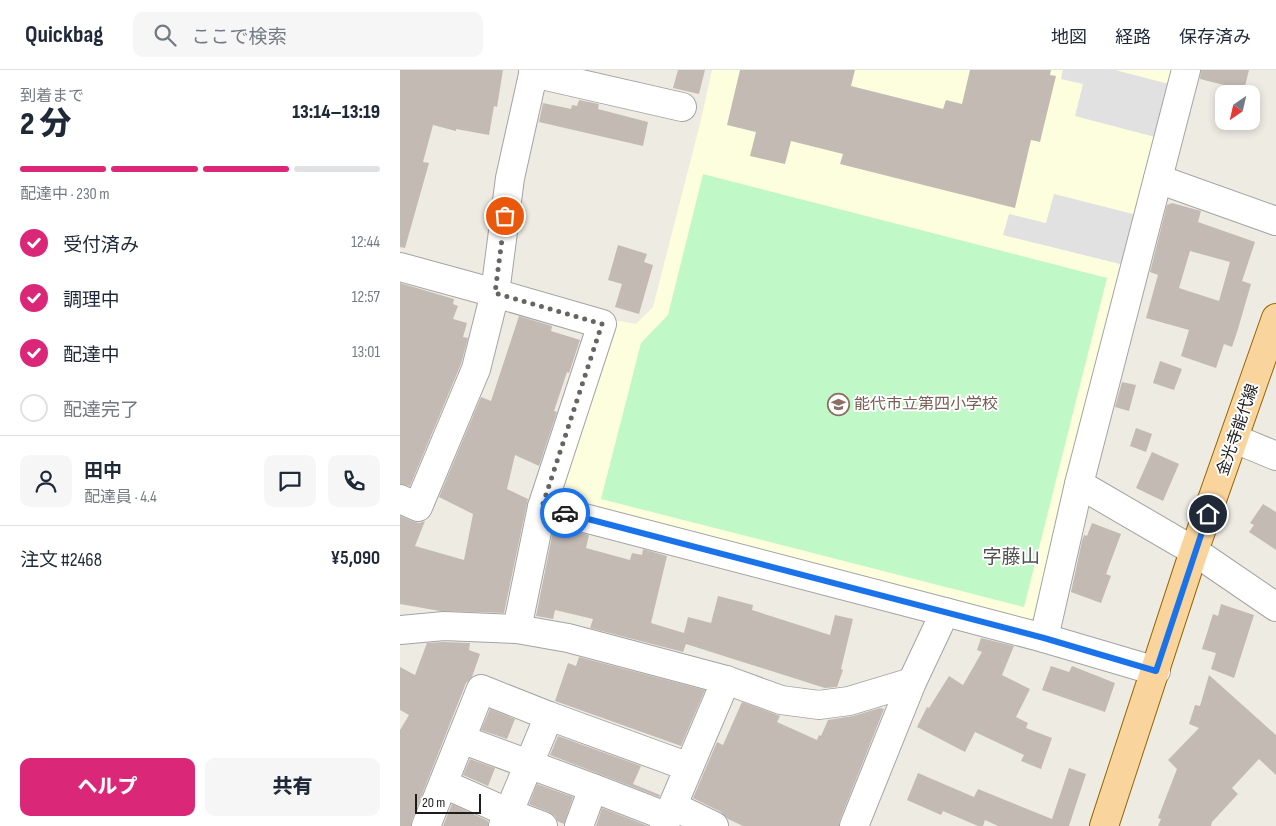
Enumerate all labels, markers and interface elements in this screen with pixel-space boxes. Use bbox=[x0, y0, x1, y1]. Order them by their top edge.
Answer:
search box bbox=[133, 12, 483, 57]
text: Quickbag bbox=[25, 20, 103, 49]
icon: search bbox=[151, 21, 179, 49]
text: ここで検索 bbox=[191, 26, 286, 49]
text: 地図 bbox=[1051, 27, 1087, 48]
text: 経路 bbox=[1115, 27, 1151, 48]
text: 保存済み bbox=[1179, 27, 1251, 48]
north arrow bbox=[1215, 85, 1260, 130]
map controls bbox=[1215, 85, 1260, 130]
text: 到着まで bbox=[20, 87, 84, 106]
text: 13:14–13:19 bbox=[292, 101, 380, 124]
text: 2 分 bbox=[20, 105, 71, 144]
text: 配達中 · 230 m bbox=[20, 185, 110, 204]
pin bbox=[484, 195, 526, 237]
icon: bag bbox=[491, 202, 519, 230]
icon: check bbox=[20, 229, 48, 257]
text: 12:44 bbox=[351, 233, 380, 252]
text: 受付済み bbox=[63, 234, 139, 257]
icon: check bbox=[20, 284, 48, 312]
text: 12:57 bbox=[352, 288, 380, 307]
text: 調理中 bbox=[63, 289, 120, 312]
icon: check bbox=[20, 339, 48, 367]
text: 13:01 bbox=[352, 343, 380, 362]
text: 配達中 bbox=[63, 344, 120, 367]
street label: 金光寺能代線 bbox=[1213, 382, 1263, 478]
school or university icon: 能代市立第四小学校 bbox=[826, 392, 850, 416]
place label: 能代市立第四小学校 bbox=[854, 395, 998, 414]
text: 配達完了 bbox=[63, 399, 139, 422]
button: person bbox=[20, 455, 72, 507]
button: chat bbox=[264, 455, 316, 507]
button: phone bbox=[328, 455, 380, 507]
text: 田中 bbox=[84, 460, 122, 483]
text: 配達員 · 4.4 bbox=[84, 488, 157, 507]
courier bbox=[540, 488, 590, 538]
pin bbox=[1187, 493, 1229, 535]
icon: car bbox=[551, 499, 579, 527]
icon: home bbox=[1194, 500, 1222, 528]
district label: 字藤山 bbox=[982, 546, 1040, 569]
text: ¥5,090 bbox=[331, 547, 380, 570]
text: 注文 #2468 bbox=[20, 549, 102, 572]
button: ヘルプ bbox=[20, 758, 195, 816]
button: 共有 bbox=[205, 758, 380, 816]
scale bar bbox=[415, 791, 481, 814]
text: 20 m bbox=[422, 794, 445, 811]

